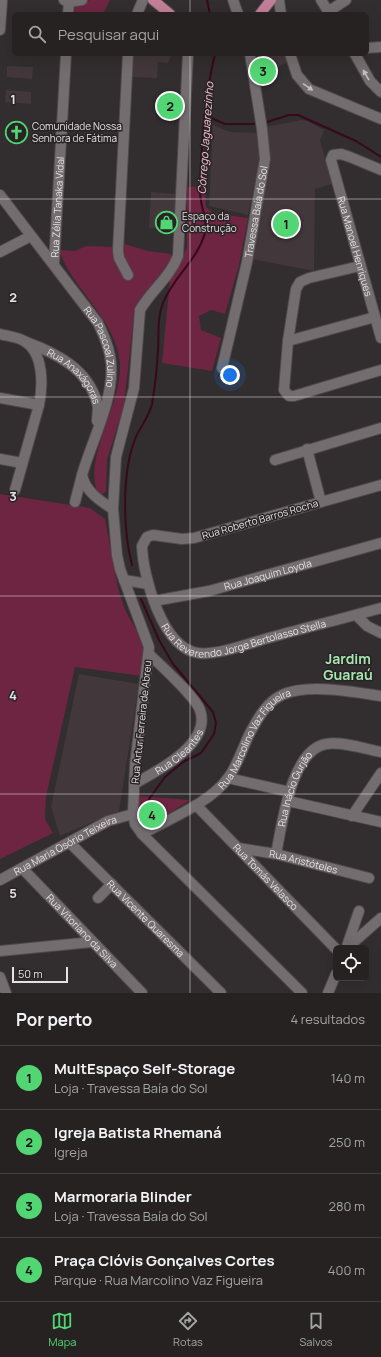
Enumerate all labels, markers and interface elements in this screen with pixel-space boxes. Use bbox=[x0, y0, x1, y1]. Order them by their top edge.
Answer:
search box bbox=[12, 12, 369, 56]
icon: search bbox=[26, 23, 48, 45]
text: Pesquisar aqui bbox=[58, 24, 159, 45]
pin: 3 bbox=[250, 56, 276, 86]
one-way arrow bbox=[362, 69, 369, 81]
water label: Córrego Jaguarezinho bbox=[194, 80, 217, 195]
one-way arrow bbox=[303, 83, 314, 91]
text: 1 bbox=[10, 90, 16, 108]
pin: 2 bbox=[157, 91, 183, 121]
church icon: Comunidade Nossa Senhora de Fátima bbox=[3, 119, 29, 145]
place label: Comunidade Nossa Senhora de Fátima bbox=[32, 119, 122, 145]
street label: Rua Zélia Tanaka Vidal bbox=[47, 156, 67, 258]
street label: Travessa Baía do Sol bbox=[241, 165, 271, 259]
street label: Rua Manoel Henriques bbox=[334, 194, 376, 298]
shop icon: Espaço da Construção bbox=[153, 209, 179, 235]
place label: Espaço da Construção bbox=[182, 209, 237, 235]
pin: 1 bbox=[273, 209, 299, 239]
text: 2 bbox=[9, 288, 17, 306]
street label: Rua Pascoal Zulino bbox=[81, 303, 118, 389]
street label: Rua Anaxágoras bbox=[45, 345, 104, 406]
your location bbox=[220, 365, 240, 385]
text: 3 bbox=[9, 487, 17, 505]
street label: Rua Roberto Barros Rocha bbox=[200, 496, 320, 542]
street label: Rua Joaquim Loyola bbox=[222, 556, 313, 593]
street label: Rua Reverendo Jorge Bertolasso Stella bbox=[158, 612, 334, 628]
text: Rua Reverendo Jorge Bertolasso Stella bbox=[158, 616, 327, 661]
district label: Jardim Guaraú bbox=[323, 649, 373, 684]
street label: Rua Artur Ferreira de Abreu bbox=[128, 660, 154, 784]
street label: Rua Marcolino Vaz Figueira bbox=[215, 685, 292, 792]
text: 4 bbox=[9, 686, 17, 704]
street label: Rua Cleantes bbox=[152, 727, 206, 778]
street label: Rua Inácio Gurjão bbox=[274, 748, 315, 828]
pin: 4 bbox=[139, 800, 165, 830]
street label: Rua Maria Osório Teixeira bbox=[11, 812, 118, 878]
street label: Rua Tomás Velasco bbox=[230, 840, 301, 913]
street label: Rua Aristóteles bbox=[268, 846, 339, 877]
street label: Rua Vicente Quaresma bbox=[104, 877, 188, 960]
text: 5 bbox=[9, 884, 17, 902]
street label: Rua Vitoriano da Silva bbox=[43, 891, 121, 971]
map controls bbox=[333, 945, 369, 981]
button: locate bbox=[333, 945, 369, 981]
scale bar bbox=[12, 965, 68, 984]
text: 50 m bbox=[18, 966, 43, 981]
text: Por perto bbox=[16, 1008, 92, 1031]
text: 4 resultados bbox=[290, 1010, 365, 1028]
text: MultEspaço Self-Storage bbox=[54, 1058, 235, 1079]
text: 1 bbox=[26, 1069, 32, 1087]
text: 140 m bbox=[331, 1069, 365, 1087]
text: Loja · Travessa Baía do Sol bbox=[54, 1079, 208, 1097]
text: Igreja Batista Rhemaná bbox=[54, 1122, 222, 1143]
text: 2 bbox=[25, 1133, 33, 1151]
text: 250 m bbox=[329, 1133, 365, 1151]
text: Igreja bbox=[54, 1143, 87, 1161]
text: Marmoraria Blinder bbox=[54, 1186, 192, 1207]
text: 3 bbox=[25, 1197, 33, 1215]
text: 280 m bbox=[328, 1197, 365, 1215]
text: Loja · Travessa Baía do Sol bbox=[54, 1207, 208, 1225]
text: Praça Clóvis Gonçalves Cortes bbox=[54, 1250, 275, 1271]
text: 4 bbox=[25, 1261, 33, 1279]
text: 400 m bbox=[328, 1261, 365, 1279]
text: Parque · Rua Marcolino Vaz Figueira bbox=[54, 1271, 263, 1289]
tab: Mapa bbox=[48, 1310, 76, 1349]
tab: Rotas bbox=[173, 1310, 203, 1349]
tab: Salvos bbox=[300, 1310, 333, 1349]

